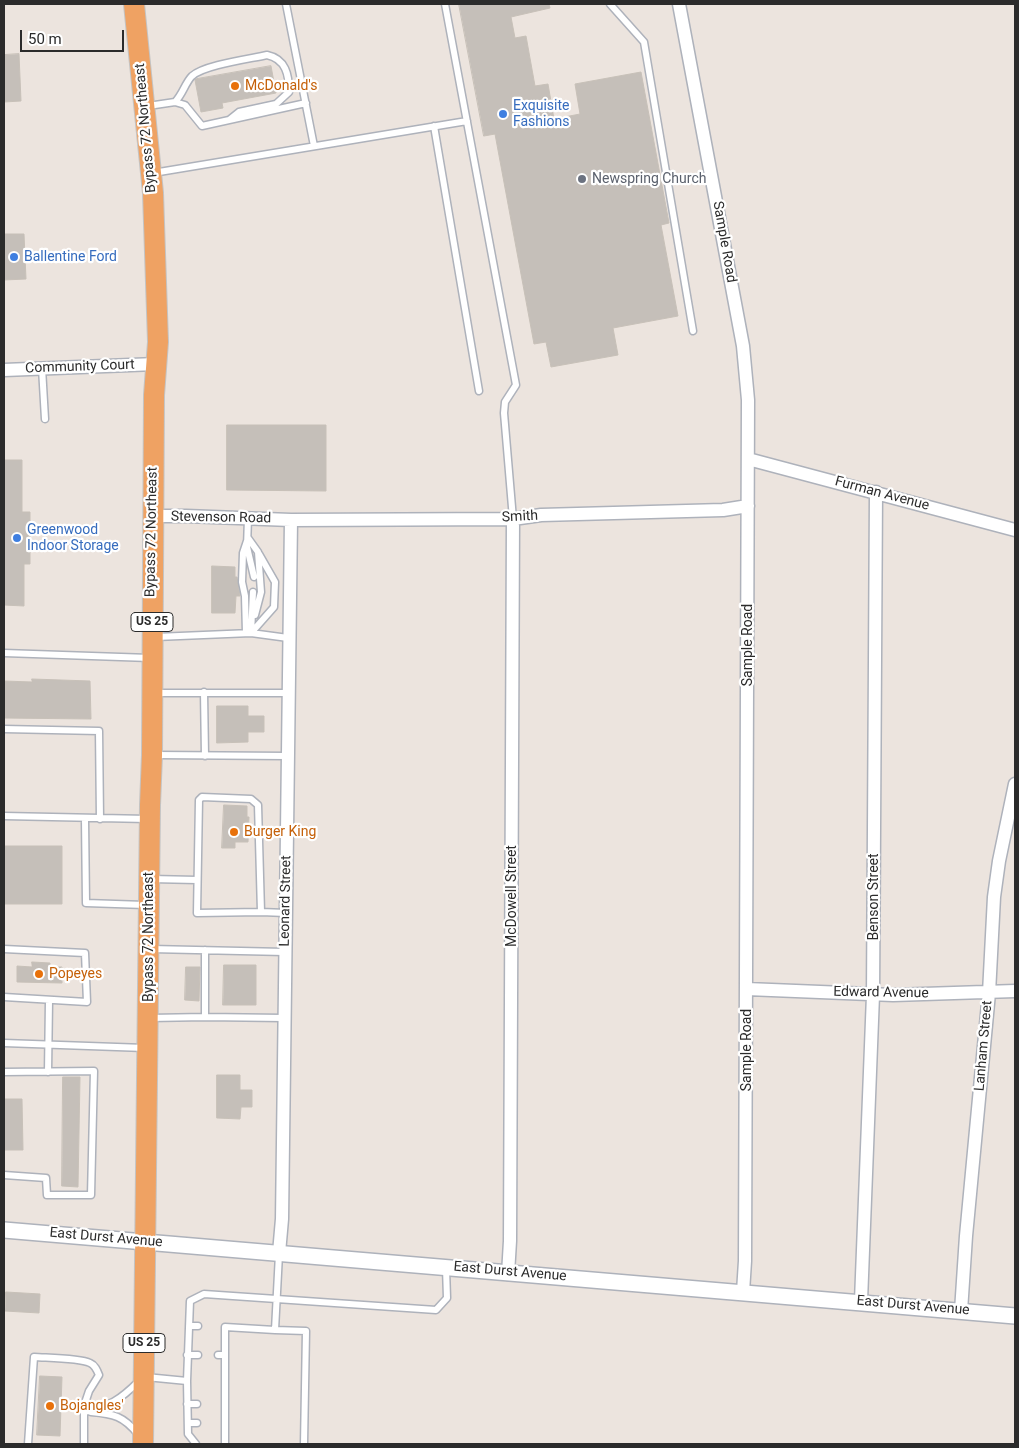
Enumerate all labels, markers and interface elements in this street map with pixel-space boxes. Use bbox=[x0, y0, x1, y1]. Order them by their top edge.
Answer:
scale bar bbox=[22, 20, 126, 52]
text: 50 m bbox=[28, 30, 62, 48]
street label: Bypass 72 Northeast bbox=[132, 62, 160, 194]
place label: McDonald's bbox=[245, 78, 317, 94]
marker: McDonald's bbox=[229, 80, 241, 92]
place label: Exquisite Fashions bbox=[513, 98, 569, 130]
marker: Exquisite Fashions bbox=[497, 108, 509, 120]
place label: Newspring Church bbox=[592, 171, 706, 187]
marker: Newspring Church bbox=[576, 173, 588, 185]
street label: Sample Road bbox=[709, 200, 739, 284]
place label: Ballentine Ford bbox=[24, 249, 117, 265]
marker: Ballentine Ford bbox=[8, 251, 20, 263]
street label: Community Court bbox=[25, 357, 135, 377]
street label: Bypass 72 Northeast bbox=[142, 467, 162, 597]
street label: Furman Avenue bbox=[833, 473, 931, 515]
street label: Smith bbox=[501, 508, 539, 526]
street label: Stevenson Road bbox=[171, 509, 271, 527]
place label: Greenwood Indoor Storage bbox=[27, 522, 119, 554]
marker: Greenwood Indoor Storage bbox=[11, 532, 23, 544]
street label: Sample Road bbox=[740, 604, 756, 686]
road number: US 25 bbox=[131, 612, 173, 632]
place label: Burger King bbox=[244, 824, 316, 840]
marker: Burger King bbox=[228, 826, 240, 838]
street label: McDowell Street bbox=[504, 845, 520, 947]
street label: Benson Street bbox=[866, 853, 882, 941]
street label: Leonard Street bbox=[277, 855, 295, 947]
street label: Bypass 72 Northeast bbox=[141, 872, 157, 1002]
place label: Popeyes bbox=[49, 966, 102, 982]
marker: Popeyes bbox=[33, 968, 45, 980]
street label: Edward Avenue bbox=[833, 984, 929, 1002]
street label: Lanham Street bbox=[972, 1000, 996, 1092]
street label: Sample Road bbox=[739, 1009, 755, 1091]
street label: East Durst Avenue bbox=[49, 1225, 163, 1251]
street label: East Durst Avenue bbox=[453, 1259, 567, 1285]
street label: East Durst Avenue bbox=[856, 1293, 970, 1319]
road number: US 25 bbox=[123, 1334, 165, 1352]
place label: Bojangles' bbox=[60, 1398, 124, 1414]
marker: Bojangles' bbox=[44, 1400, 56, 1412]

